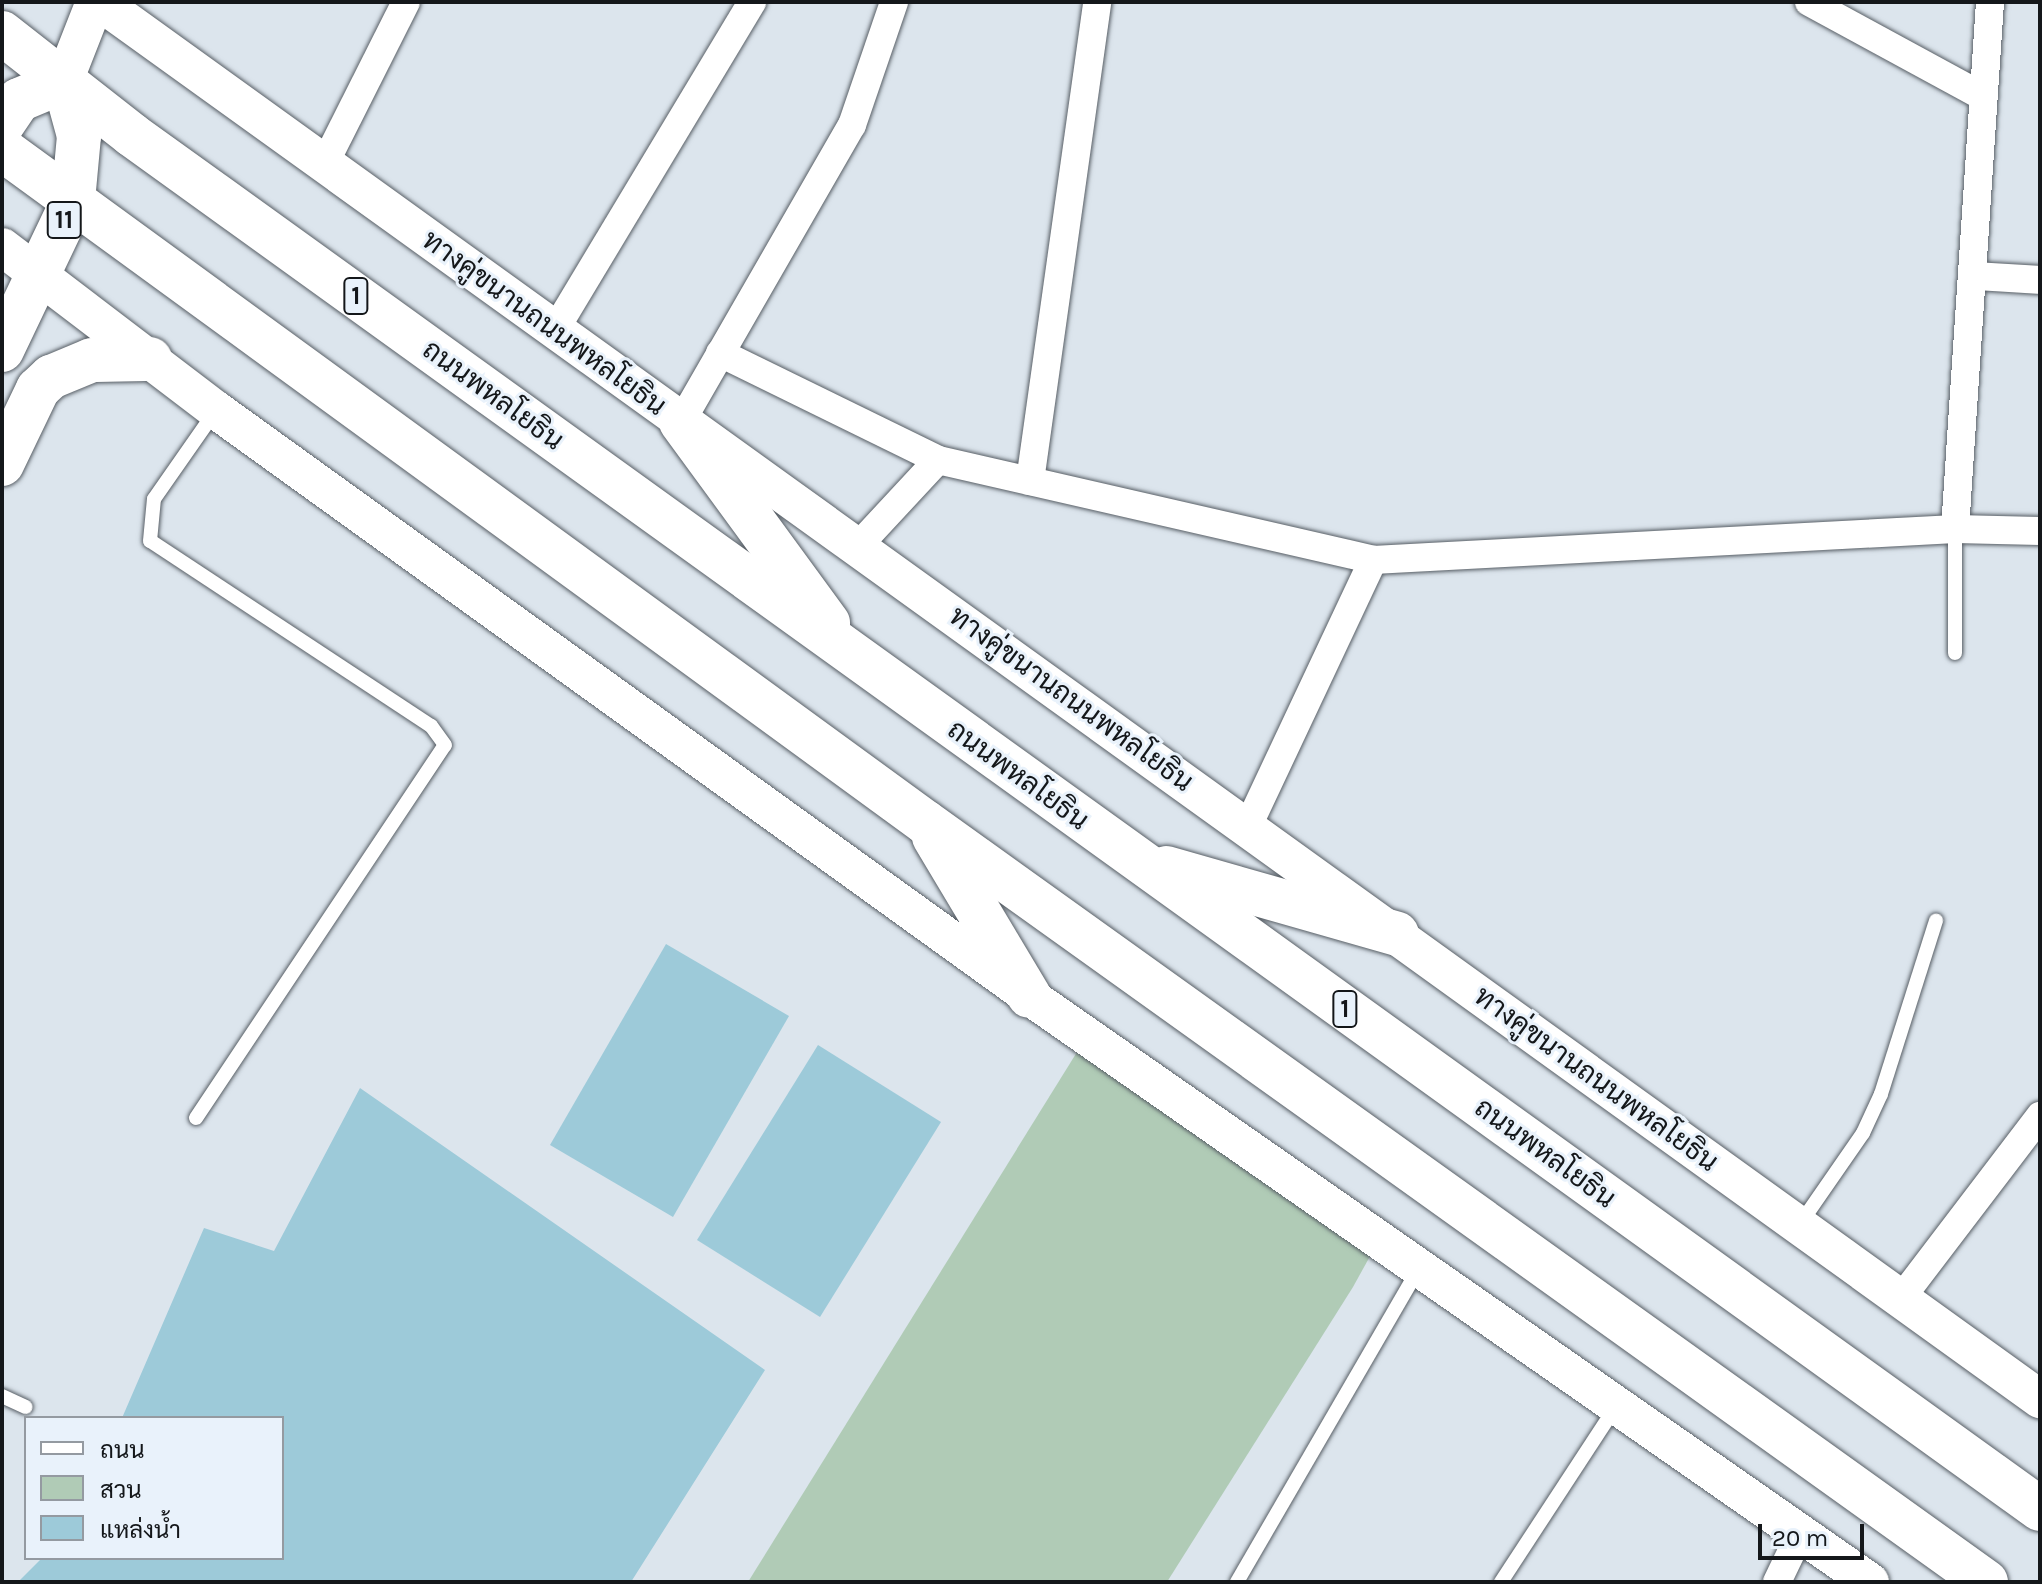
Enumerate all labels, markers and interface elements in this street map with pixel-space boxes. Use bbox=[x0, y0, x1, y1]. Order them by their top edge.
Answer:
road number: 11 bbox=[46, 198, 82, 242]
street label: ทางคู่ขนานถนนพหลโยธิน bbox=[416, 223, 672, 423]
road number: 1 bbox=[342, 274, 370, 318]
street label: ถนนพหลโยธิน bbox=[416, 333, 570, 457]
street label: ทางคู่ขนานถนนพหลโยธิน bbox=[943, 599, 1199, 799]
street label: ถนนพหลโยธิน bbox=[941, 713, 1095, 837]
street label: ทางคู่ขนานถนนพหลโยธิน bbox=[1468, 979, 1724, 1179]
road number: 1 bbox=[1331, 987, 1359, 1031]
street label: ถนนพหลโยธิน bbox=[1468, 1091, 1622, 1215]
legend bbox=[24, 1416, 284, 1560]
text: ถนน bbox=[100, 1436, 145, 1464]
text: สวน bbox=[100, 1476, 142, 1504]
scale bar bbox=[1762, 1508, 1868, 1558]
text: แหล่งน้ำ bbox=[100, 1516, 181, 1544]
text: 20 m bbox=[1772, 1524, 1828, 1552]

